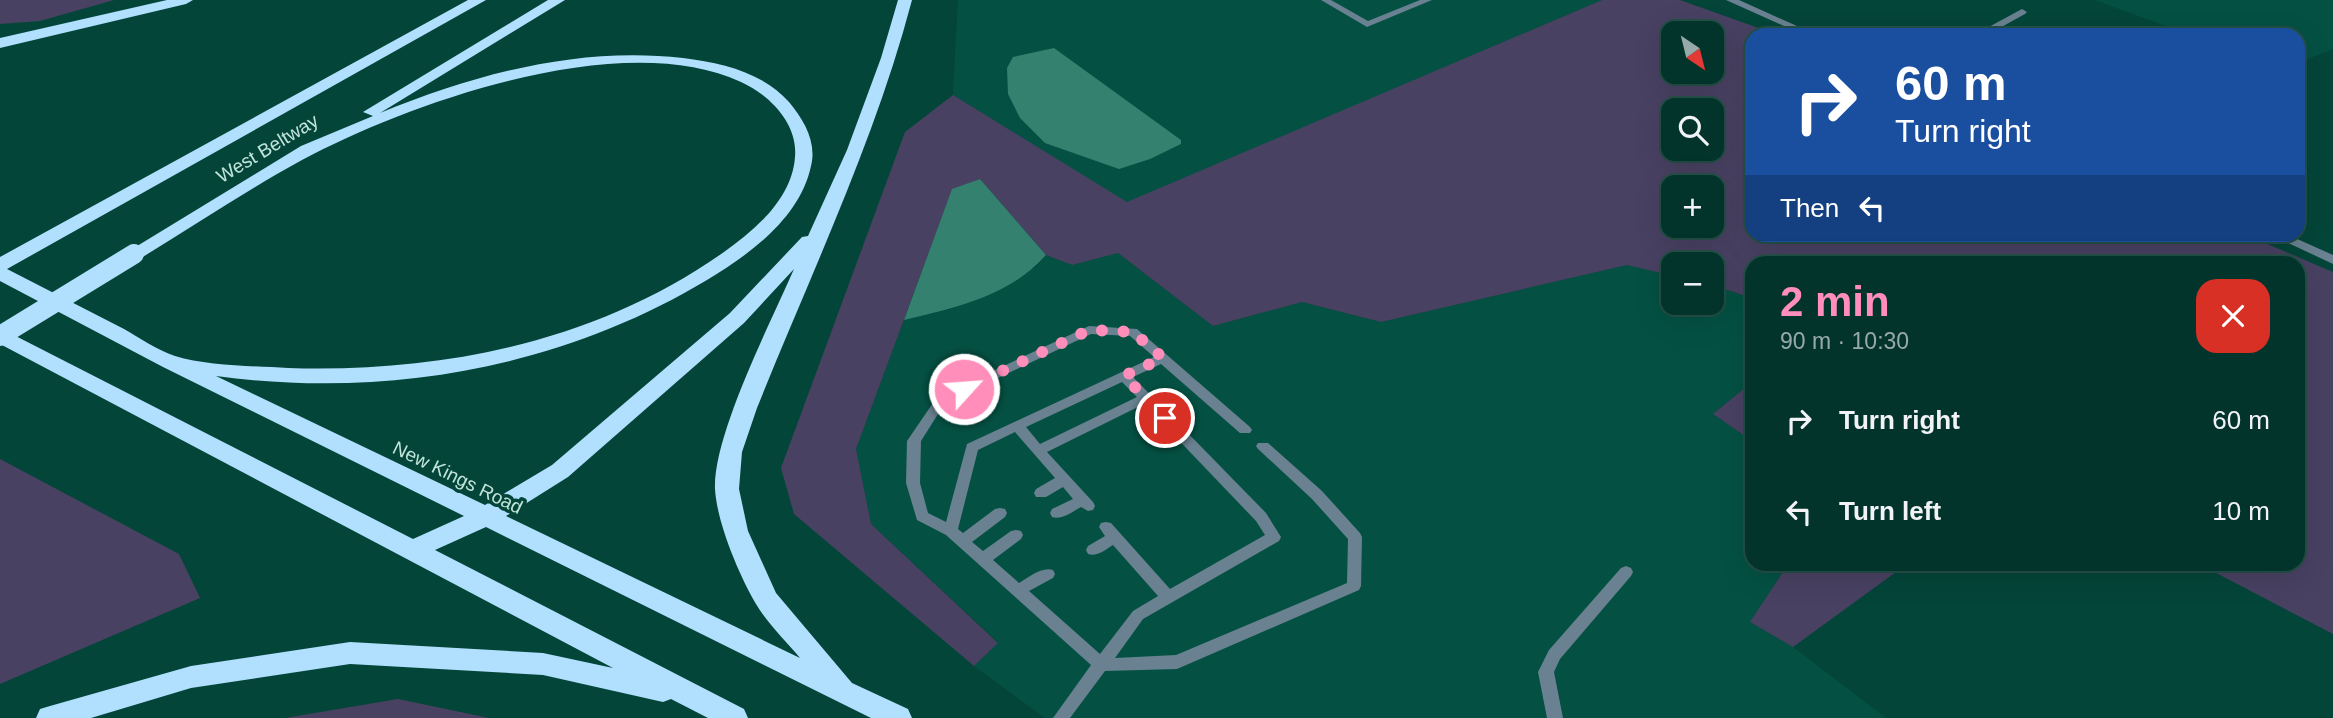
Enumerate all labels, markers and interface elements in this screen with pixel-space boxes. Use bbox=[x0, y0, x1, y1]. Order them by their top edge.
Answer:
north arrow bbox=[1661, 21, 1724, 84]
map controls bbox=[1661, 21, 1724, 315]
icon: right bbox=[1780, 56, 1871, 147]
text: 60 m bbox=[1895, 56, 2007, 110]
button: search bbox=[1661, 98, 1724, 161]
street label: West Beltway bbox=[213, 110, 322, 187]
text: Turn right bbox=[1895, 113, 2031, 149]
button: + bbox=[1661, 175, 1724, 238]
icon: left bbox=[1853, 189, 1891, 227]
text: Then bbox=[1780, 193, 1839, 223]
button: − bbox=[1661, 252, 1724, 315]
text: 2 min bbox=[1780, 278, 1890, 325]
button: close bbox=[2196, 279, 2270, 353]
text: 90 m · 10:30 bbox=[1780, 328, 1909, 354]
position arrow bbox=[927, 352, 1001, 426]
pin bbox=[1135, 388, 1195, 448]
icon: arrive bbox=[1146, 399, 1184, 437]
icon: right bbox=[1780, 402, 1818, 440]
text: Turn right bbox=[1839, 405, 1960, 435]
text: 60 m bbox=[2212, 405, 2270, 435]
street label: New Kings Road bbox=[390, 437, 526, 518]
icon: left bbox=[1780, 493, 1818, 531]
text: Turn left bbox=[1839, 496, 1941, 526]
text: 10 m bbox=[2212, 496, 2270, 526]

